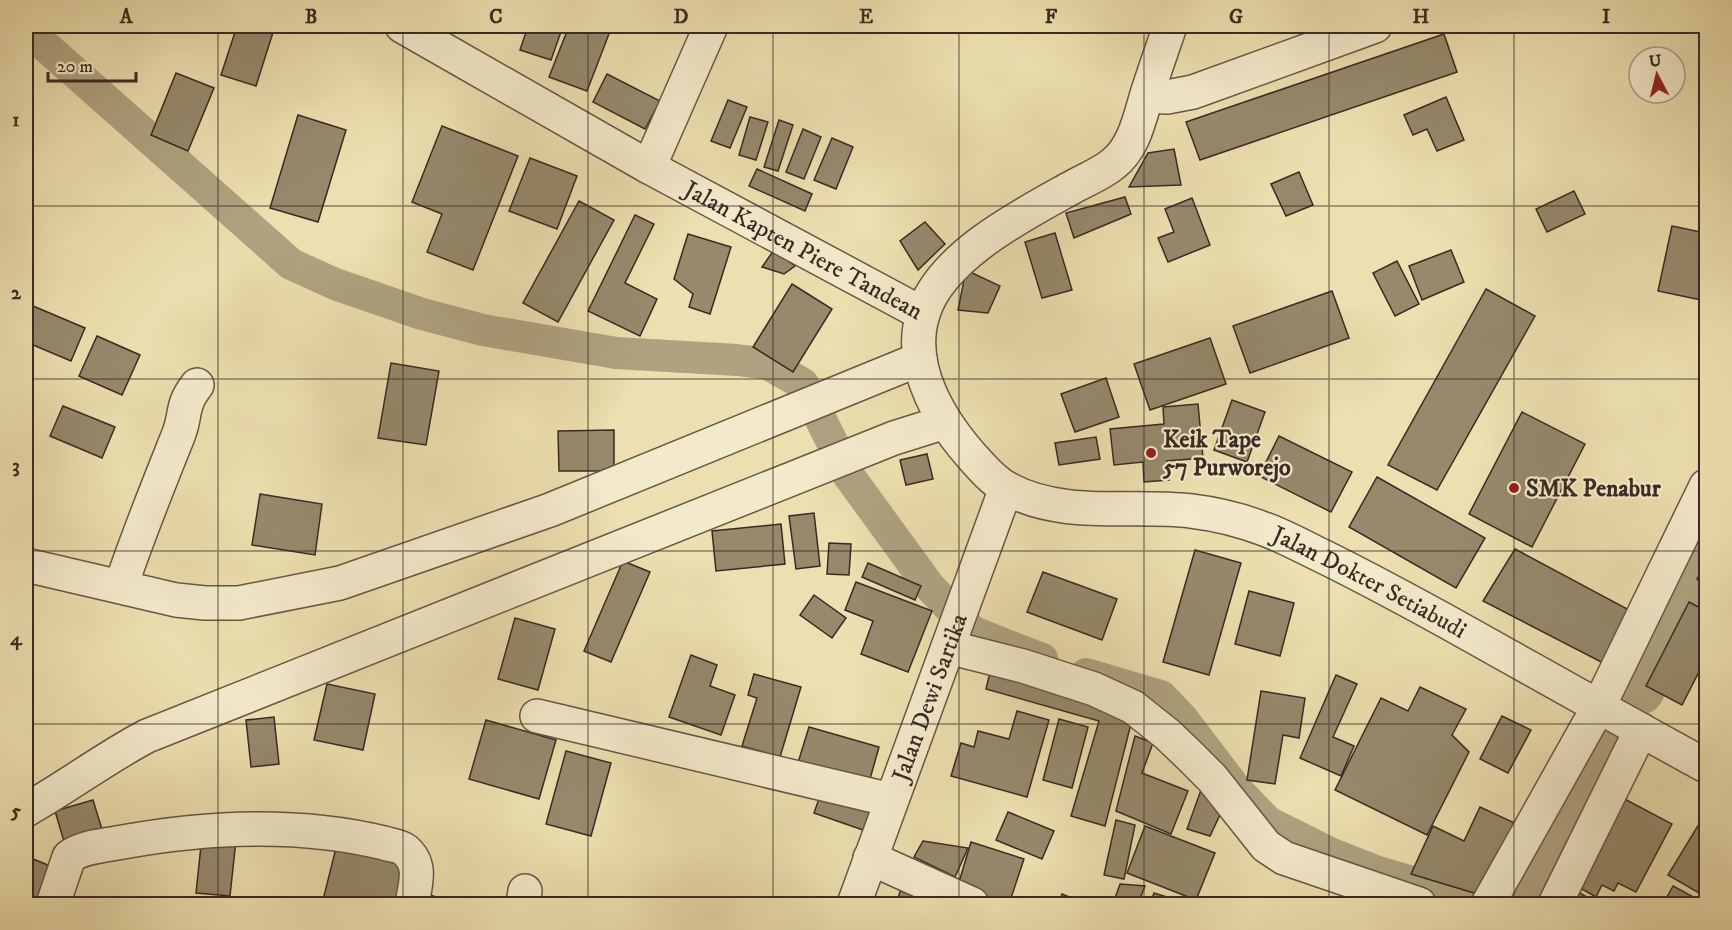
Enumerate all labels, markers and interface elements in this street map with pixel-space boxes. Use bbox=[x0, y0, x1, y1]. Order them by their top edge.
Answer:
text: A bbox=[119, 5, 134, 30]
text: B bbox=[305, 5, 317, 30]
text: C bbox=[489, 5, 503, 30]
text: D bbox=[674, 5, 689, 30]
text: E bbox=[859, 5, 873, 30]
text: F bbox=[1045, 5, 1058, 30]
text: G bbox=[1229, 5, 1243, 30]
text: H bbox=[1413, 5, 1430, 30]
text: I bbox=[1602, 5, 1610, 30]
scale bar bbox=[48, 45, 136, 83]
north arrow bbox=[1627, 45, 1687, 105]
text: U bbox=[1648, 50, 1663, 72]
text: 20 m bbox=[57, 56, 93, 78]
text: 1 bbox=[12, 108, 20, 133]
street label: Jalan Kapten Piere Tandean bbox=[677, 174, 928, 327]
text: 2 bbox=[11, 281, 22, 306]
place label: Keik Tape 57 Purworejo bbox=[1162, 425, 1291, 483]
marker: Keik Tape 57 Purworejo bbox=[1144, 446, 1158, 460]
text: 3 bbox=[12, 454, 20, 479]
place label: SMK Penabur bbox=[1526, 474, 1662, 504]
marker: SMK Penabur bbox=[1507, 481, 1521, 495]
street label: Jalan Dokter Setiabudi bbox=[1266, 519, 1472, 646]
street label: Jalan Dewi Sartika bbox=[885, 609, 975, 788]
text: 4 bbox=[10, 627, 23, 652]
text: 5 bbox=[10, 799, 21, 824]

